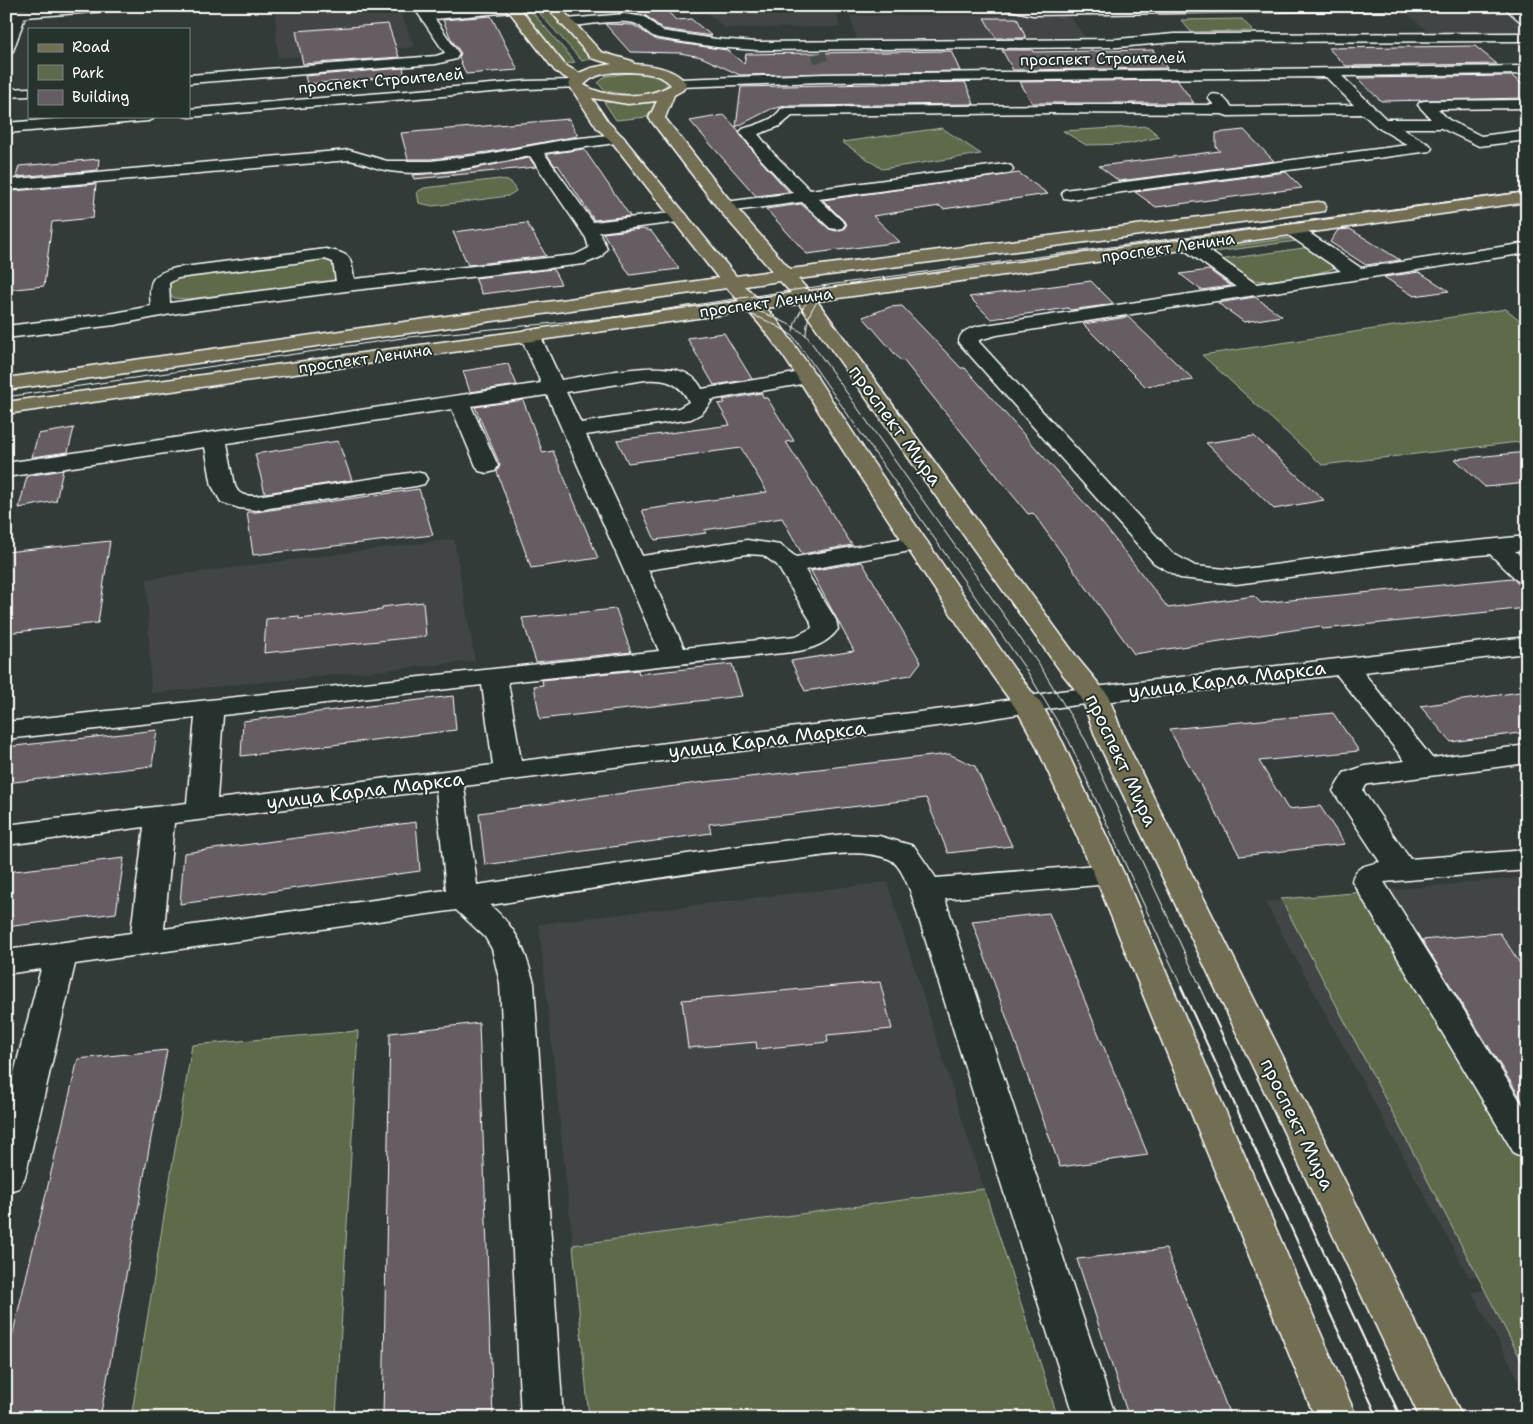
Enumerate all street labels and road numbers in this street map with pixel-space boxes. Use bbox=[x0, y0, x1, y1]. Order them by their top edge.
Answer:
street label: проспект Строителей bbox=[1020, 47, 1186, 70]
street label: проспект Строителей bbox=[297, 63, 465, 98]
street label: проспект Ленина bbox=[1100, 228, 1236, 267]
street label: проспект Ленина bbox=[698, 283, 834, 322]
street label: проспект Ленина bbox=[297, 339, 433, 378]
street label: проспект Мира bbox=[843, 360, 948, 491]
street label: улица Карла Маркса bbox=[1127, 655, 1327, 704]
street label: проспект Мира bbox=[1080, 690, 1163, 831]
street label: улица Карла Маркса bbox=[667, 715, 867, 764]
street label: улица Карла Маркса bbox=[265, 766, 465, 815]
street label: проспект Мира bbox=[1255, 1054, 1340, 1194]

